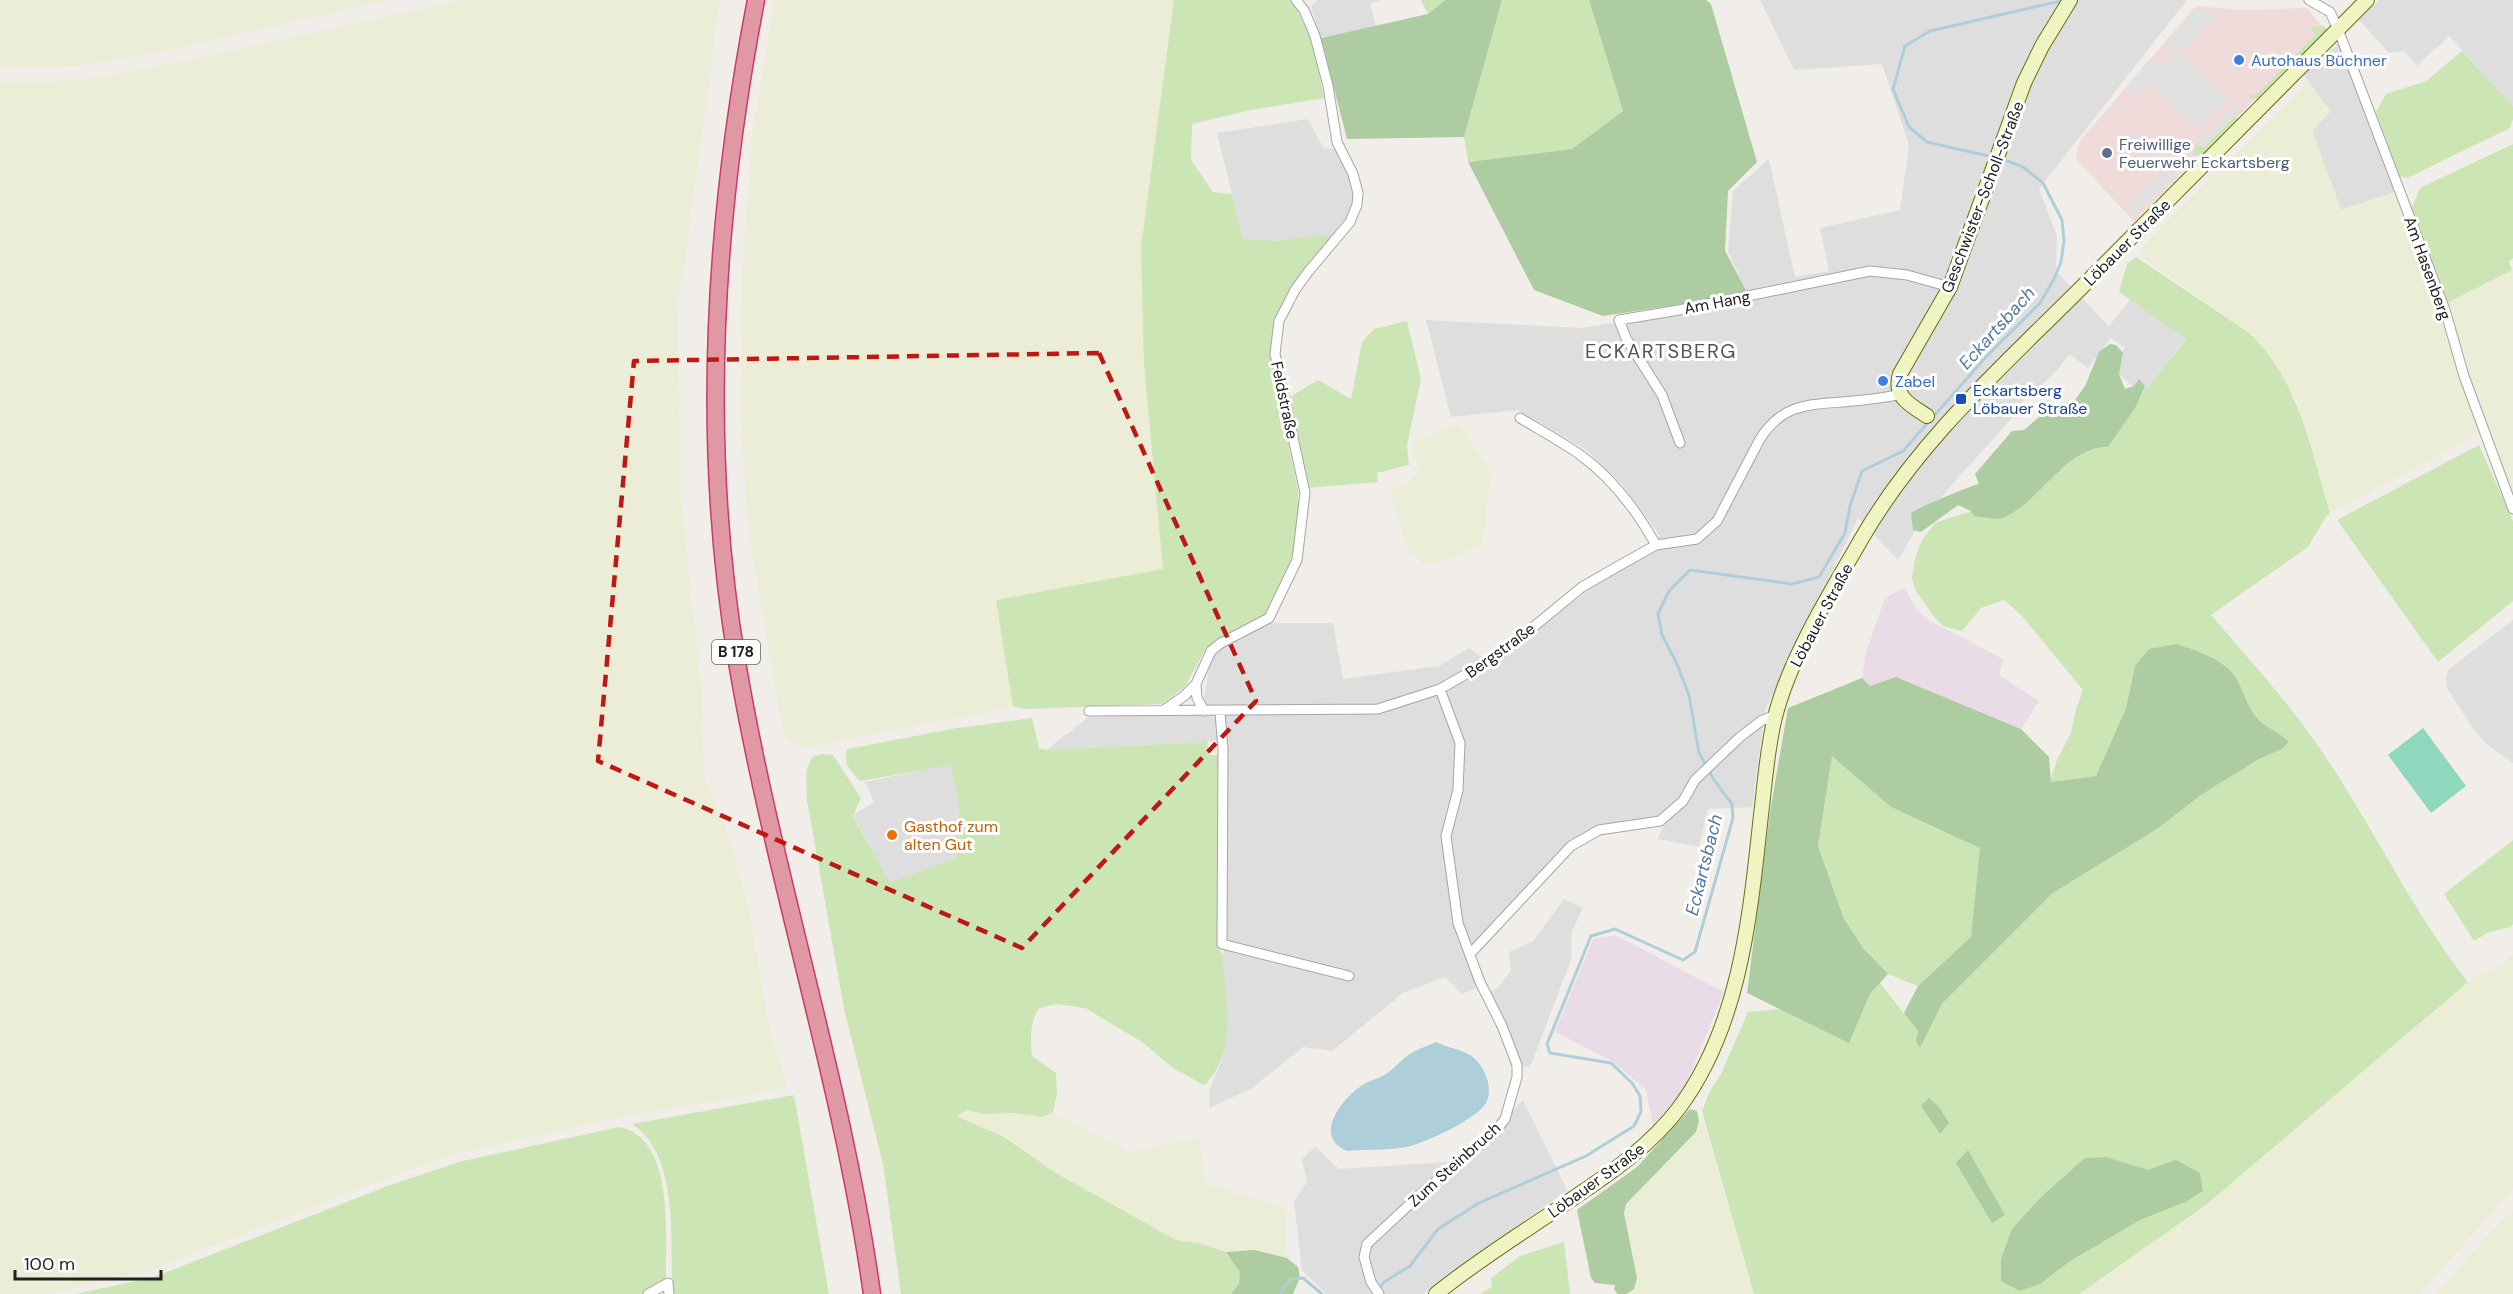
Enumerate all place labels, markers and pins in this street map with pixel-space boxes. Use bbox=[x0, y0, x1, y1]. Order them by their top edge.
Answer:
place label: Autohaus Büchner bbox=[2251, 50, 2387, 71]
marker: Autohaus Büchner bbox=[2232, 53, 2246, 67]
place label: Freiwillige Feuerwehr Eckartsberg bbox=[2119, 134, 2290, 173]
marker: Freiwillige Feuerwehr Eckartsberg bbox=[2100, 146, 2114, 160]
place label: Zabel bbox=[1895, 371, 1935, 392]
marker: Zabel bbox=[1876, 374, 1890, 388]
place label: Eckartsberg Löbauer Straße bbox=[1973, 380, 2087, 419]
marker: Eckartsberg Löbauer Straße bbox=[1954, 392, 1968, 406]
place label: Gasthof zum alten Gut bbox=[904, 816, 998, 855]
marker: Gasthof zum alten Gut bbox=[885, 828, 899, 842]

